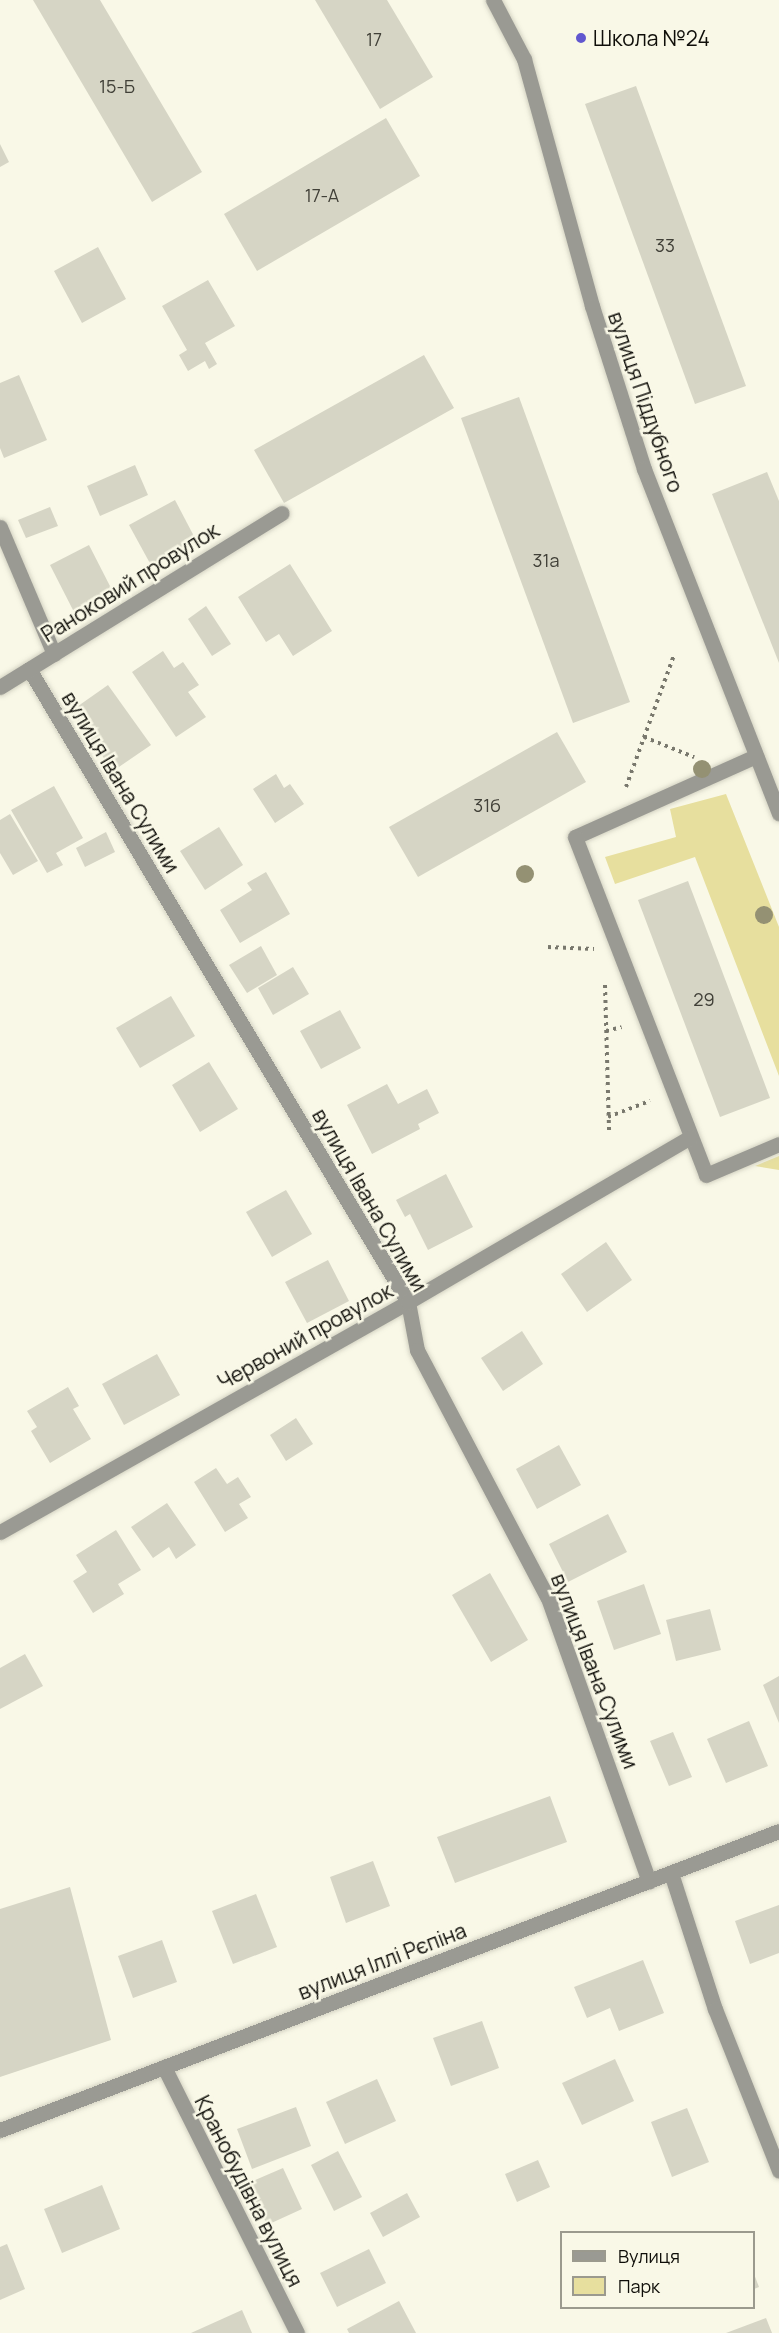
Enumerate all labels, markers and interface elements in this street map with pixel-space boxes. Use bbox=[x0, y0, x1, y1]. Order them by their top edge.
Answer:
place label: Школа №24 bbox=[593, 25, 710, 51]
house number: 17 bbox=[366, 28, 382, 50]
marker: Школа №24 bbox=[574, 31, 588, 45]
house number: 15-Б bbox=[99, 75, 135, 97]
house number: 17-А bbox=[305, 184, 339, 206]
house number: 33 bbox=[655, 234, 675, 256]
street label: вулиця Піддубного bbox=[603, 308, 689, 496]
street label: Раноковий провулок bbox=[36, 517, 224, 647]
house number: 31а bbox=[533, 549, 559, 571]
street label: вулиця Івана Сулими bbox=[57, 687, 185, 877]
house number: 31б bbox=[473, 794, 501, 816]
house number: 29 bbox=[693, 988, 715, 1010]
street label: вулиця Івана Сулими bbox=[307, 1104, 433, 1296]
street label: Червоний провулок bbox=[213, 1277, 397, 1395]
street label: вулиця Івана Сулими bbox=[546, 1570, 644, 1772]
street label: вулиця Іллі Рєпіна bbox=[294, 1917, 470, 2005]
street label: Кранобудівна вулиця bbox=[190, 2091, 308, 2291]
legend bbox=[560, 2231, 755, 2309]
text: Вулиця bbox=[618, 2244, 680, 2268]
text: Парк bbox=[618, 2274, 660, 2298]

